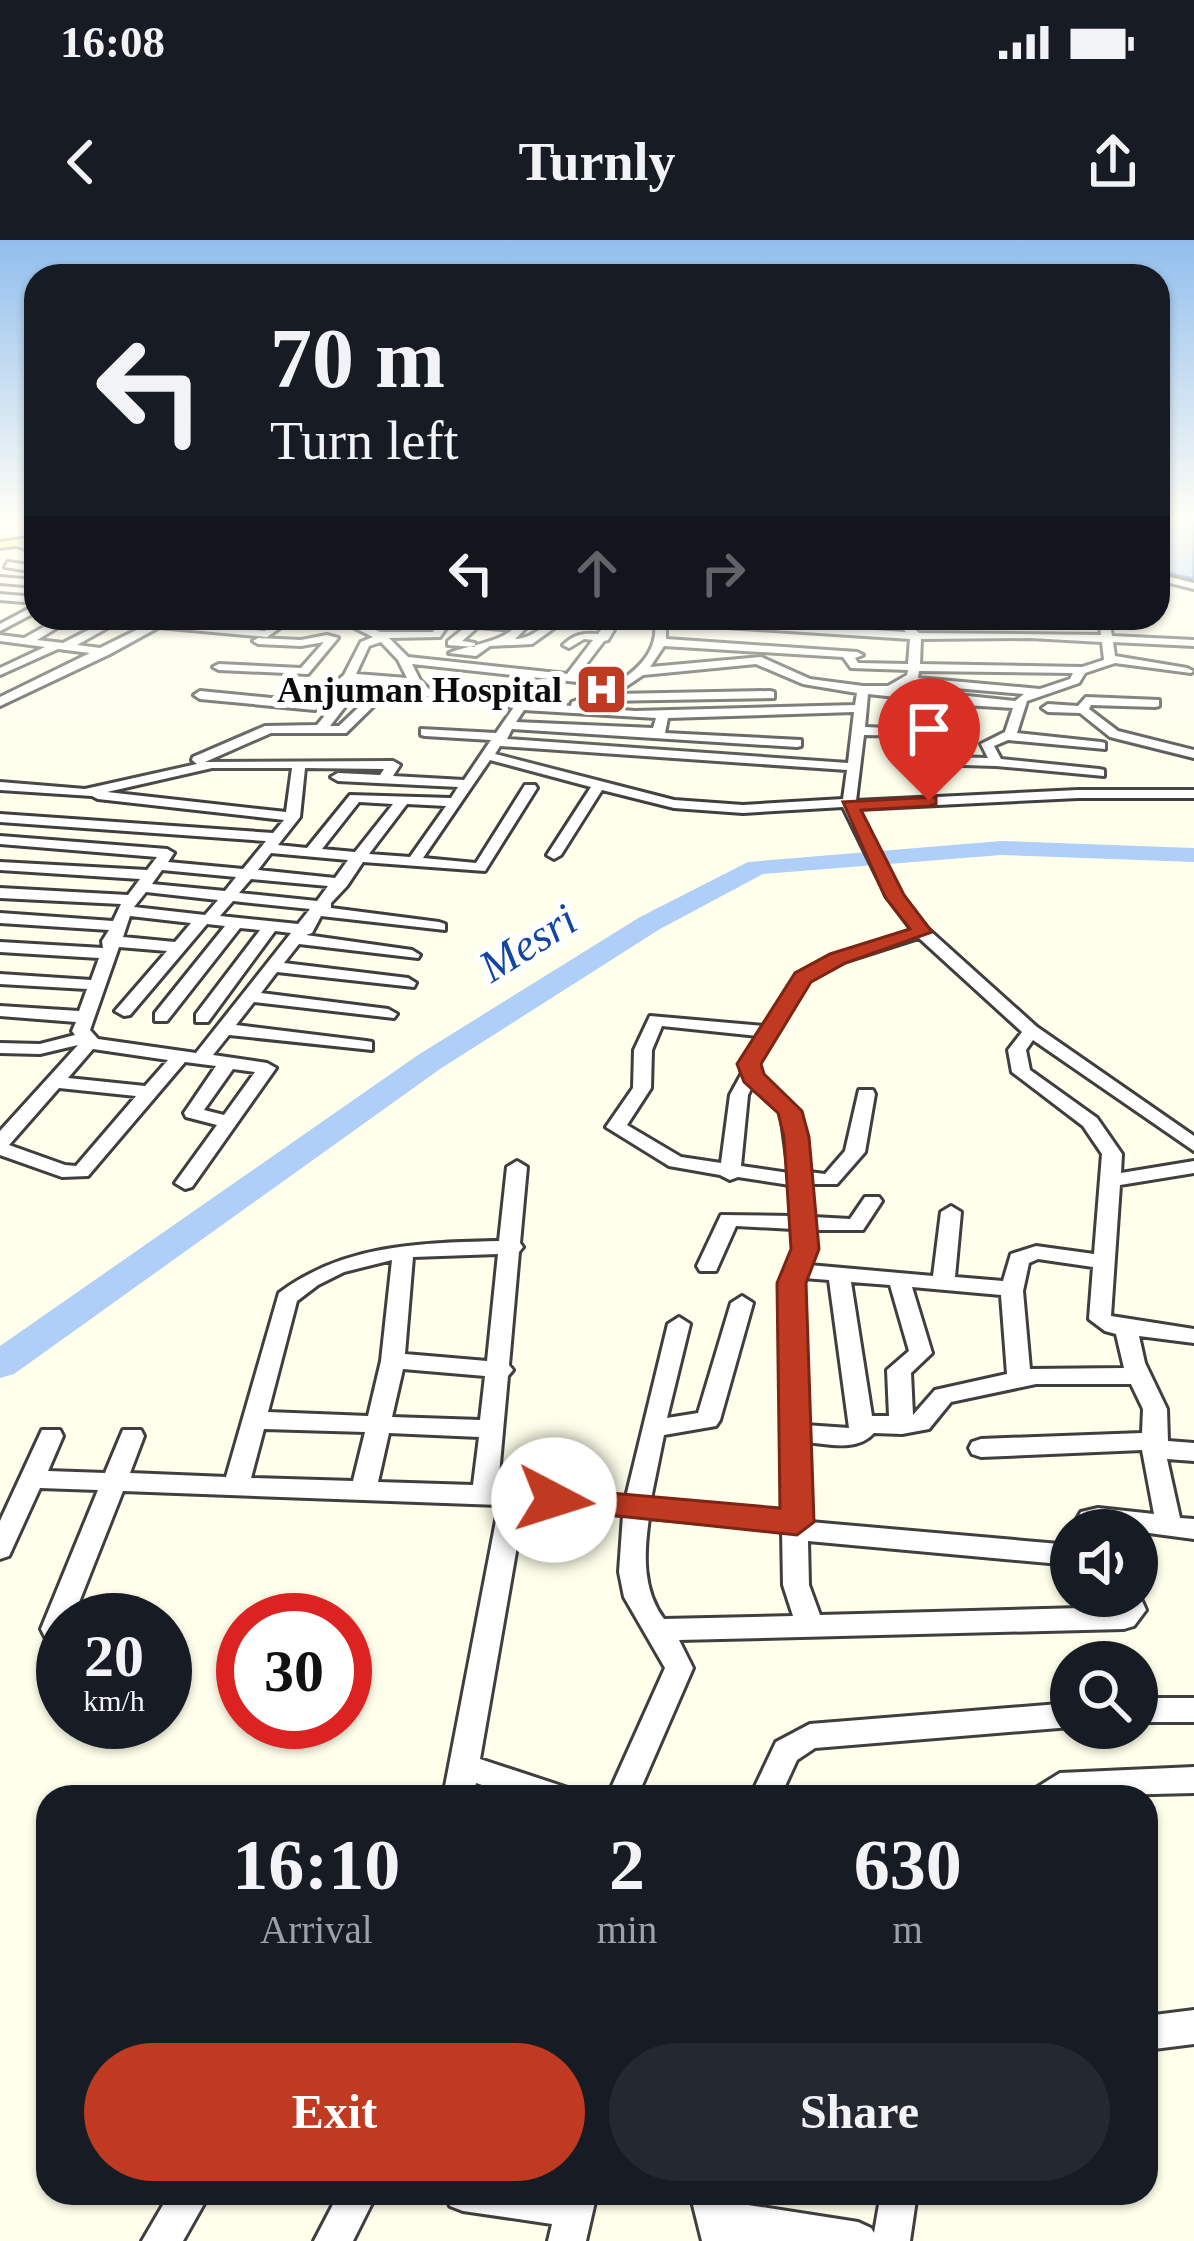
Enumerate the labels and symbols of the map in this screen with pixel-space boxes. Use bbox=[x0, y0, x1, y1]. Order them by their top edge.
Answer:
hospital icon: Anjuman Hospital bbox=[573, 662, 629, 718]
place label: Anjuman Hospital bbox=[277, 670, 562, 710]
pin bbox=[878, 678, 980, 801]
water label: Mesri bbox=[469, 894, 586, 993]
position arrow bbox=[491, 1437, 617, 1563]
speed limit sign: 30 bbox=[216, 1593, 372, 1749]

